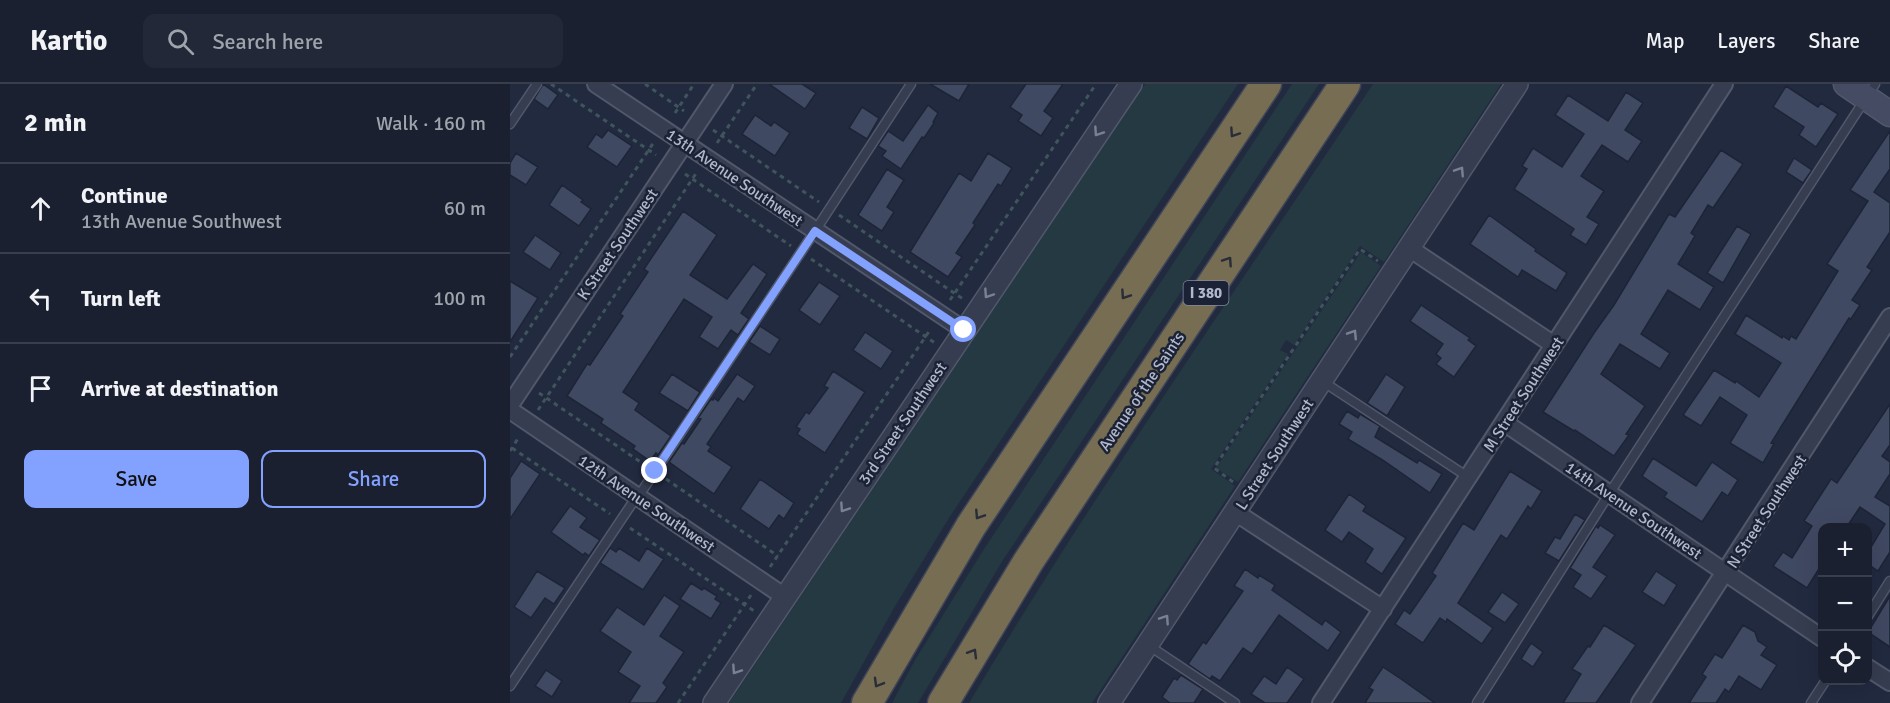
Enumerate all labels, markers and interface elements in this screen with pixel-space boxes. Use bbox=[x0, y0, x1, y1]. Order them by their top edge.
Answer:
search box bbox=[143, 14, 563, 68]
text: Kartio bbox=[30, 24, 107, 58]
icon: search bbox=[164, 25, 197, 58]
text: Search here bbox=[212, 28, 323, 55]
text: Map bbox=[1646, 28, 1684, 54]
text: Layers bbox=[1717, 28, 1775, 54]
text: Share bbox=[1808, 28, 1860, 54]
text: 2 min bbox=[24, 107, 87, 139]
text: Walk · 160 m bbox=[376, 111, 486, 136]
street label: 13th Avenue Southwest bbox=[662, 125, 807, 231]
one-way arrow bbox=[1094, 126, 1105, 137]
one-way arrow bbox=[1230, 126, 1241, 137]
one-way arrow bbox=[1453, 167, 1464, 178]
text: Continue bbox=[81, 182, 168, 209]
street label: K Street Southwest bbox=[573, 185, 663, 304]
icon: ahead bbox=[24, 192, 57, 225]
text: 60 m bbox=[444, 196, 486, 221]
text: 13th Avenue Southwest bbox=[81, 209, 282, 234]
one-way arrow bbox=[1220, 256, 1231, 267]
road number: I 380 bbox=[1184, 281, 1228, 305]
icon: left bbox=[24, 282, 57, 315]
text: Turn left bbox=[81, 285, 161, 312]
text: 100 m bbox=[433, 286, 486, 311]
one-way arrow bbox=[984, 287, 995, 298]
one-way arrow bbox=[1121, 288, 1132, 299]
route start bbox=[950, 316, 976, 342]
street label: Avenue of the Saints bbox=[1095, 328, 1189, 455]
one-way arrow bbox=[1346, 330, 1357, 341]
street label: M Street Southwest bbox=[1479, 333, 1569, 456]
street label: 3rd Street Southwest bbox=[854, 358, 951, 489]
icon: arrive bbox=[24, 372, 57, 405]
text: Arrive at destination bbox=[81, 375, 278, 402]
street label: L Street Southwest bbox=[1231, 395, 1319, 514]
button: Save bbox=[24, 450, 249, 508]
button: Share bbox=[261, 450, 486, 508]
street label: 12th Avenue Southwest bbox=[574, 451, 719, 557]
street label: N Street Southwest bbox=[1723, 451, 1811, 572]
route end bbox=[641, 457, 667, 483]
street label: 14th Avenue Southwest bbox=[1561, 458, 1706, 564]
one-way arrow bbox=[840, 502, 852, 512]
one-way arrow bbox=[975, 509, 986, 520]
map controls bbox=[1818, 523, 1872, 685]
button: + bbox=[1818, 523, 1872, 577]
button: − bbox=[1818, 577, 1872, 631]
one-way arrow bbox=[1157, 615, 1168, 626]
button: locate bbox=[1818, 631, 1872, 685]
one-way arrow bbox=[965, 648, 977, 659]
one-way arrow bbox=[732, 663, 743, 674]
one-way arrow bbox=[874, 677, 886, 687]

